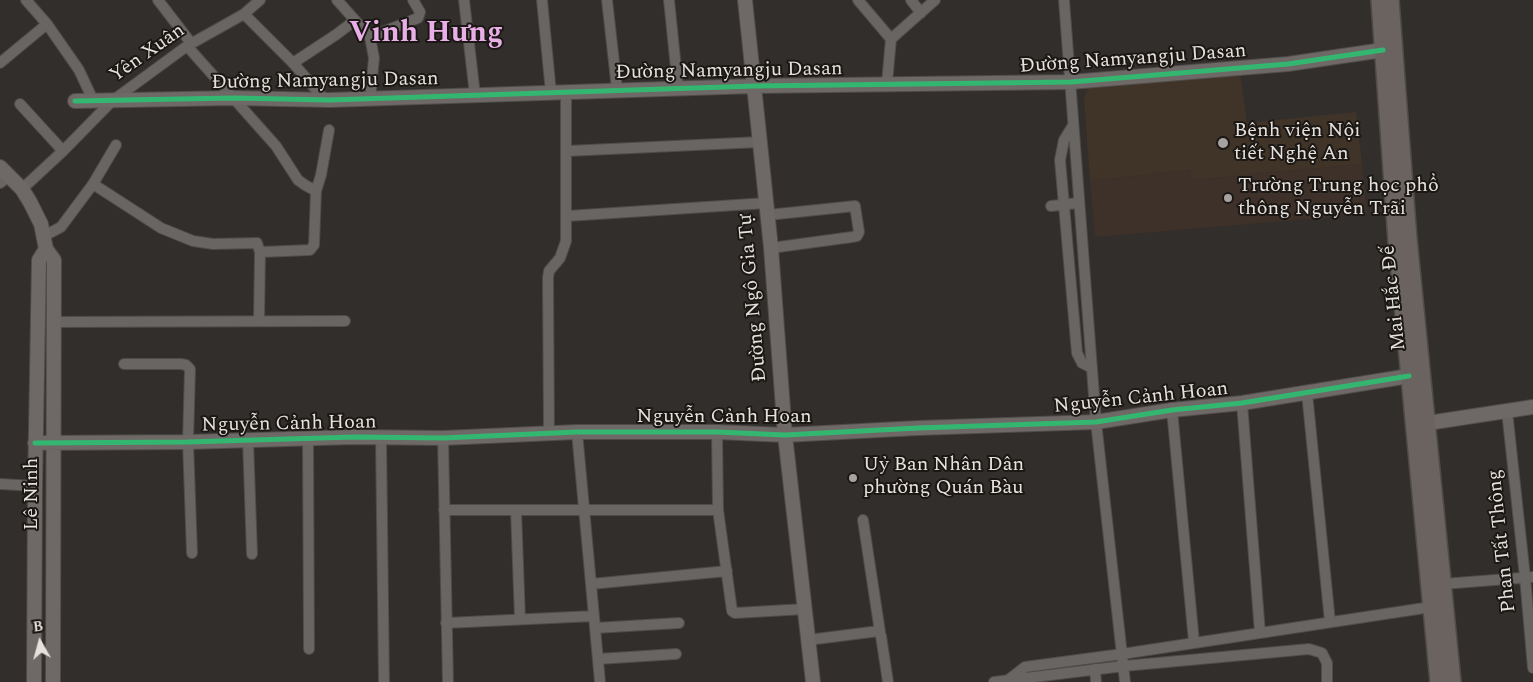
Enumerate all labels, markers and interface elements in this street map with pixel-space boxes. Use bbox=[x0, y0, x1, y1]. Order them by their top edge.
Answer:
district label: Vinh Hưng bbox=[349, 17, 503, 53]
street label: Yên Xuân bbox=[106, 19, 190, 89]
street label: Đường Namyangju Dasan bbox=[1019, 40, 1247, 80]
street label: Đường Namyangju Dasan bbox=[615, 58, 843, 86]
street label: Đường Namyangju Dasan bbox=[211, 68, 439, 96]
place label: Bệnh viện Nội tiết Nghệ An bbox=[1234, 120, 1361, 167]
marker: Bệnh viện Nội tiết Nghệ An bbox=[1216, 136, 1230, 150]
place label: Trường Trung học phổ thông Nguyễn Trãi bbox=[1238, 175, 1439, 222]
marker: Trường Trung học phổ thông Nguyễn Trãi bbox=[1222, 192, 1234, 204]
street label: Đường Ngô Gia Tự bbox=[735, 213, 773, 383]
street label: Mai Hắc Đế bbox=[1378, 244, 1412, 352]
street label: Nguyễn Cảnh Hoan bbox=[1053, 378, 1229, 420]
street label: Nguyễn Cảnh Hoan bbox=[636, 406, 812, 430]
street label: Nguyễn Cảnh Hoan bbox=[201, 411, 377, 439]
place label: Uỷ Ban Nhân Dân phường Quán Bàu bbox=[863, 454, 1024, 501]
street label: Lê Ninh bbox=[21, 458, 45, 530]
street label: Phan Tất Thông bbox=[1484, 468, 1522, 614]
marker: Uỷ Ban Nhân Dân phường Quán Bàu bbox=[847, 472, 859, 484]
text: B bbox=[32, 616, 44, 638]
north arrow bbox=[15, 617, 65, 667]

